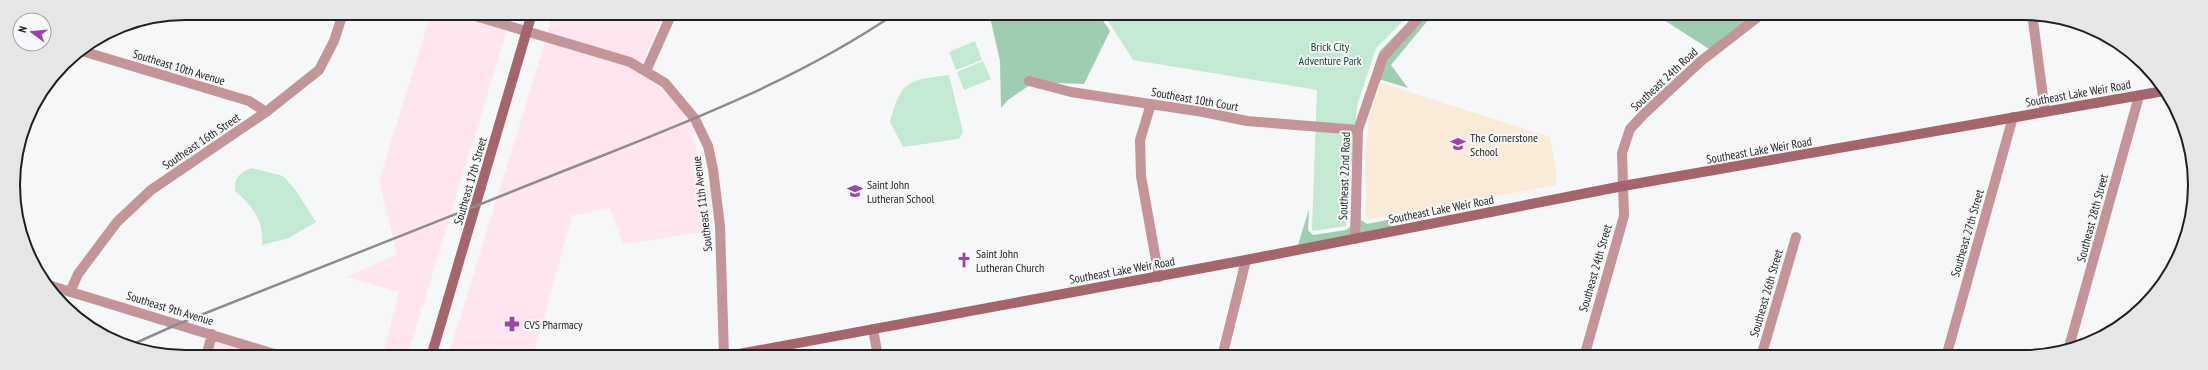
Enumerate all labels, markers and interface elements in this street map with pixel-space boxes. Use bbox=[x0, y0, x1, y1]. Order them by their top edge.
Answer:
north arrow bbox=[12, 12, 52, 52]
text: N bbox=[15, 24, 30, 34]
park label: Brick City Adventure Park bbox=[1299, 39, 1362, 68]
street label: Southeast 24th Road bbox=[1627, 44, 1701, 114]
street label: Southeast 10th Avenue bbox=[131, 46, 227, 88]
street label: Southeast Lake Weir Road bbox=[2024, 76, 2132, 110]
street label: Southeast 10th Court bbox=[1150, 84, 1240, 114]
street label: Southeast 16th Street bbox=[159, 109, 243, 173]
place label: The Cornerstone School bbox=[1470, 130, 1538, 159]
street label: Southeast 22nd Road bbox=[1335, 132, 1353, 220]
street label: Southeast Lake Weir Road bbox=[1705, 133, 1813, 167]
street label: Southeast 17th Street bbox=[450, 135, 490, 227]
school or university icon: The Cornerstone School bbox=[1449, 135, 1467, 153]
street label: Southeast 11th Avenue bbox=[689, 156, 715, 252]
street label: Southeast 28th Street bbox=[2073, 172, 2111, 264]
place label: Saint John Lutheran School bbox=[867, 177, 935, 206]
school or university icon: Saint John Lutheran School bbox=[846, 182, 864, 200]
street label: Southeast 27th Street bbox=[1947, 187, 1987, 279]
street label: Southeast Lake Weir Road bbox=[1387, 191, 1495, 227]
street label: Southeast 24th Street bbox=[1575, 222, 1615, 314]
place label: Saint John Lutheran Church bbox=[976, 246, 1044, 275]
street label: Southeast 26th Street bbox=[1746, 247, 1786, 339]
church icon: Saint John Lutheran Church bbox=[955, 251, 973, 269]
street label: Southeast Lake Weir Road bbox=[1068, 253, 1176, 287]
street label: Southeast 9th Avenue bbox=[125, 288, 215, 328]
pharmacy icon: CVS Pharmacy bbox=[503, 315, 521, 333]
place label: CVS Pharmacy bbox=[524, 317, 583, 332]

